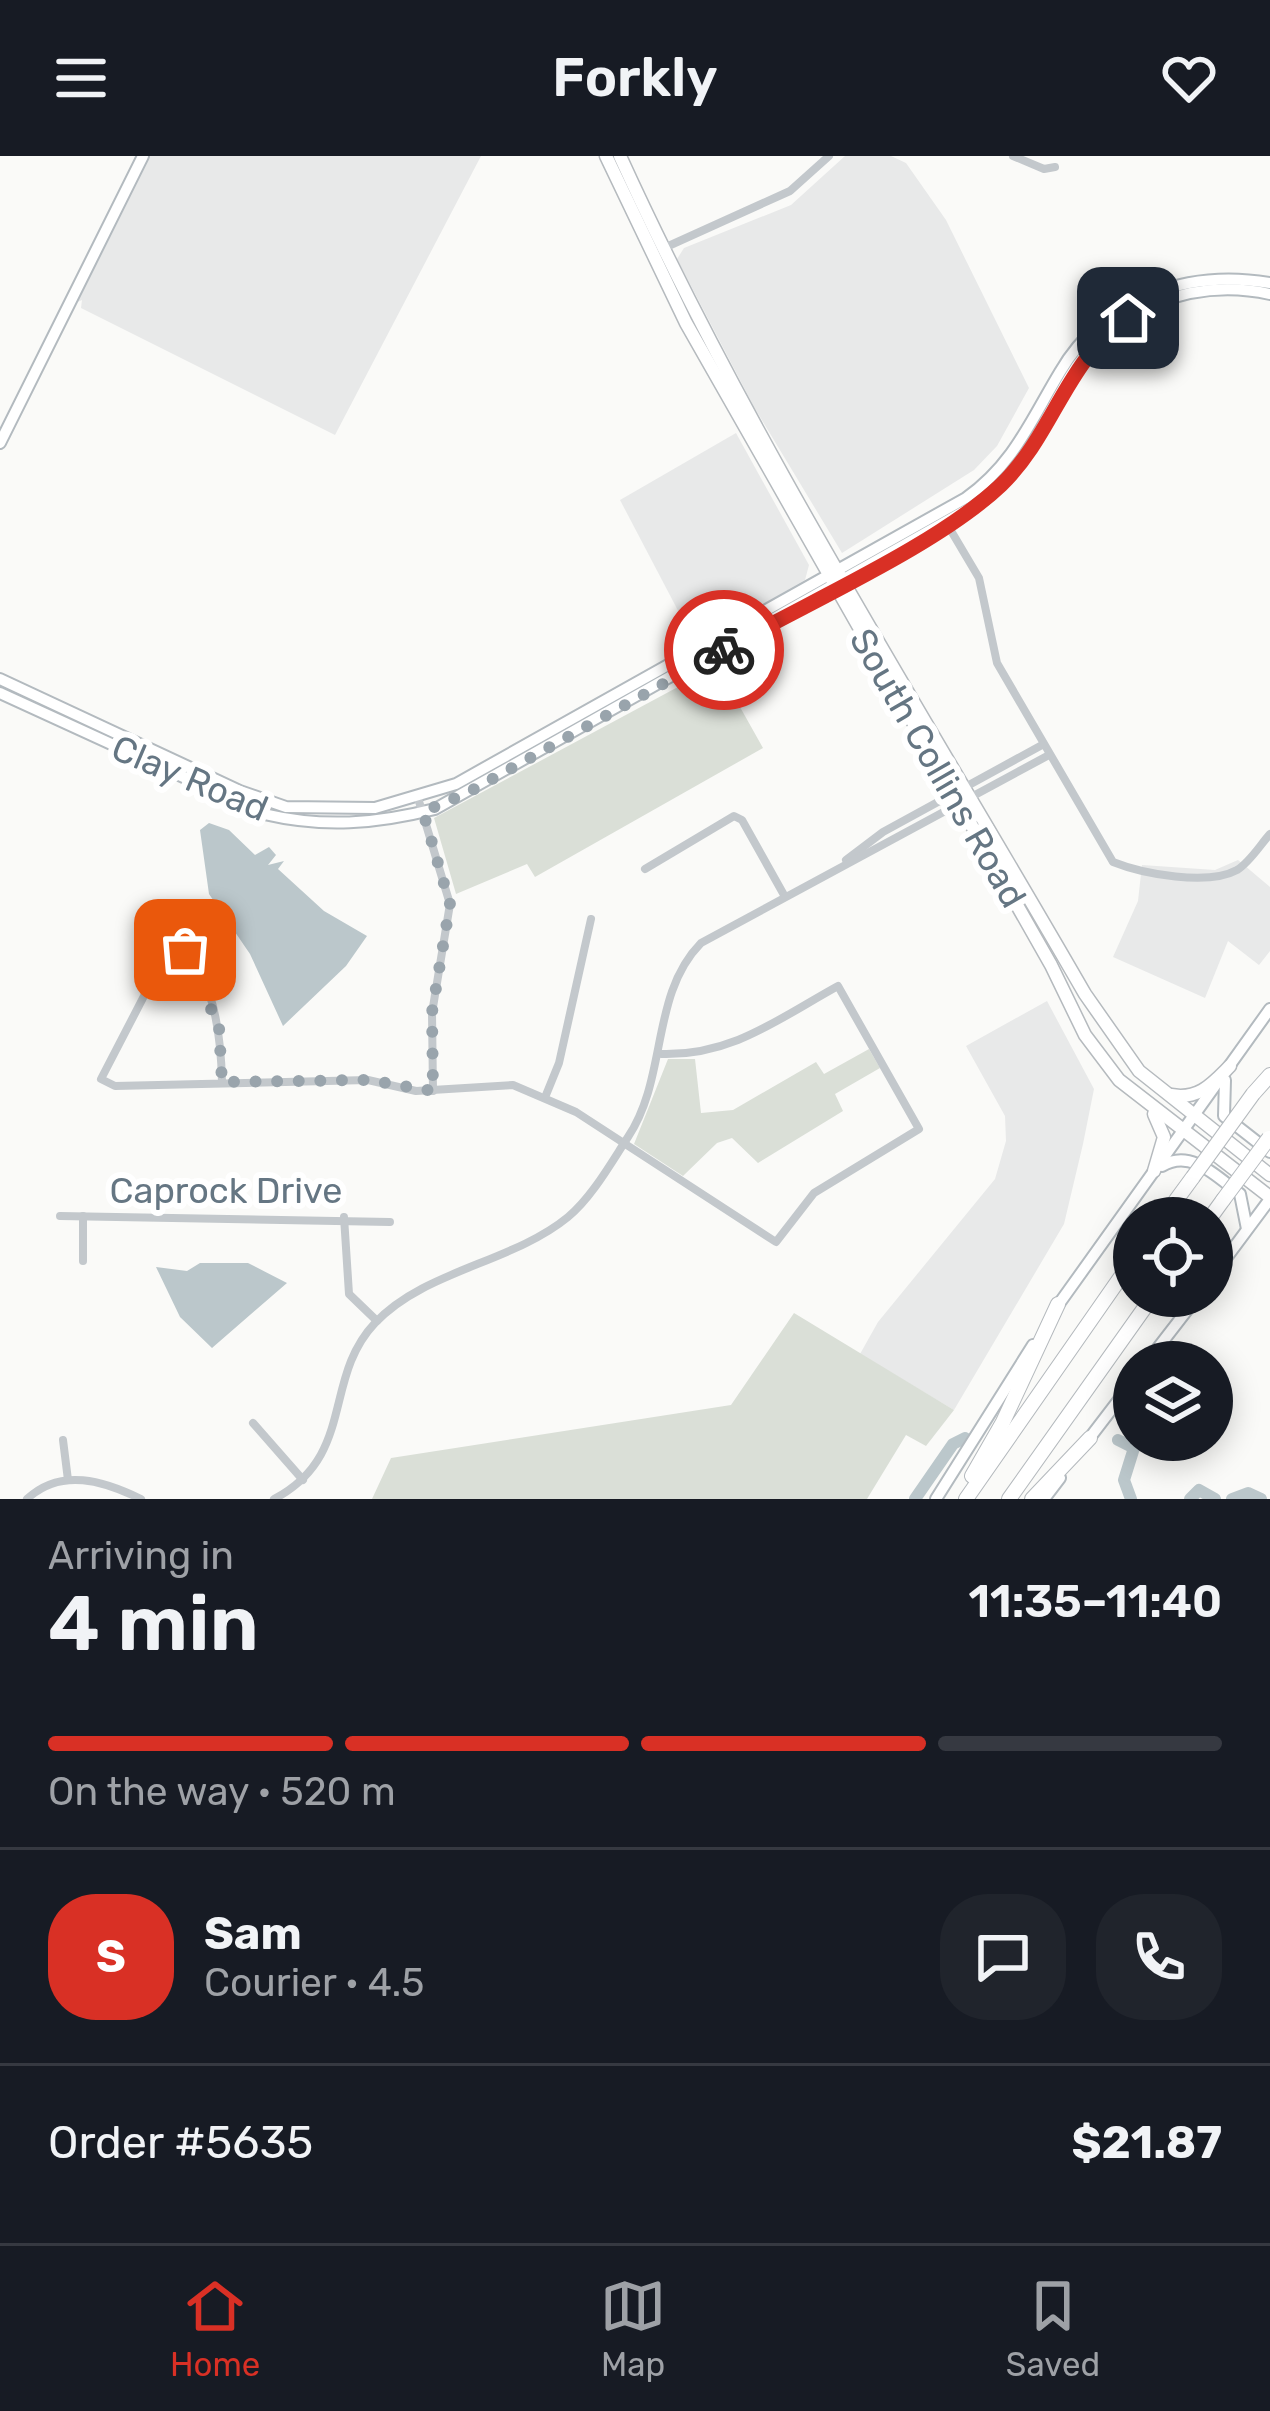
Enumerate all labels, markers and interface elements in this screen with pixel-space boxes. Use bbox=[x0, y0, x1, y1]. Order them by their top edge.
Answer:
icon: menu bbox=[48, 45, 114, 111]
icon: heart bbox=[1156, 45, 1222, 111]
text: Forkly bbox=[552, 46, 718, 110]
pin bbox=[1077, 267, 1179, 369]
icon: home bbox=[1095, 285, 1161, 351]
courier bbox=[664, 590, 784, 710]
icon: bike bbox=[691, 617, 757, 683]
street label: South Collins Road bbox=[841, 621, 1035, 915]
street label: Clay Road bbox=[106, 726, 274, 830]
pin bbox=[134, 899, 236, 1001]
icon: bag bbox=[152, 917, 218, 983]
street label: Caprock Drive bbox=[110, 1169, 342, 1212]
map controls bbox=[1113, 1197, 1233, 1461]
button: locate bbox=[1113, 1197, 1233, 1317]
button: layers bbox=[1113, 1341, 1233, 1461]
text: Arriving in bbox=[48, 1533, 234, 1579]
text: 11:35–11:40 bbox=[969, 1575, 1222, 1628]
text: 4 min bbox=[48, 1577, 259, 1670]
text: On the way · 520 m bbox=[48, 1769, 396, 1815]
button: chat bbox=[940, 1894, 1066, 2020]
button: phone bbox=[1096, 1894, 1222, 2020]
text: Sam bbox=[204, 1907, 302, 1960]
text: S bbox=[96, 1930, 126, 1983]
text: Courier · 4.5 bbox=[204, 1960, 424, 2006]
text: Order #5635 bbox=[48, 2116, 313, 2169]
text: $21.87 bbox=[1071, 2116, 1222, 2169]
tab: Home bbox=[170, 2273, 260, 2384]
tab: Map bbox=[600, 2273, 666, 2384]
tab: Saved bbox=[1006, 2273, 1100, 2384]

